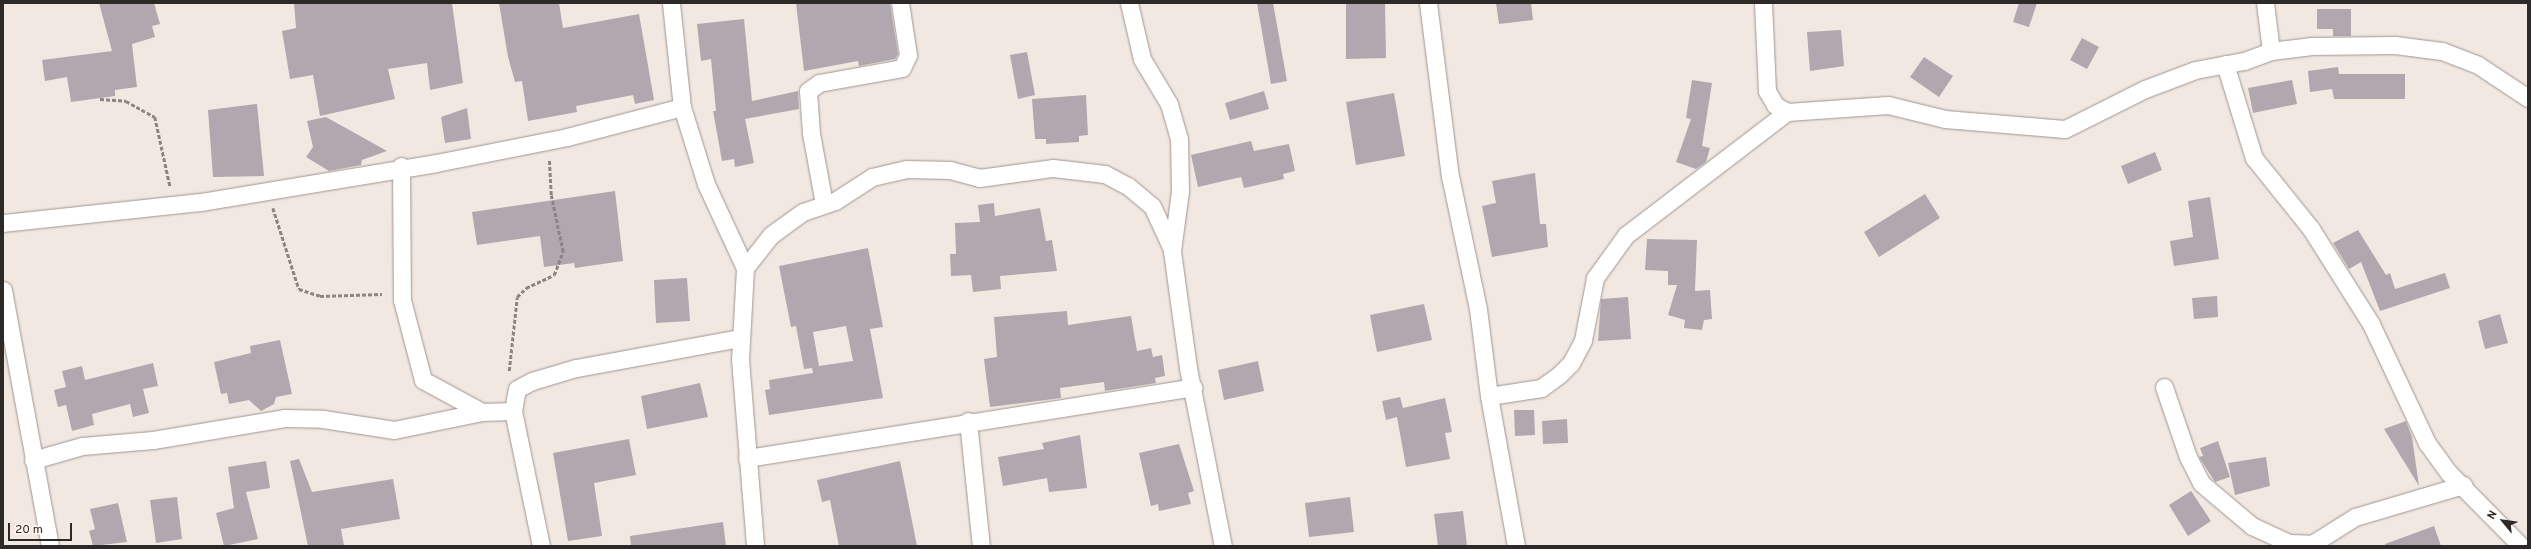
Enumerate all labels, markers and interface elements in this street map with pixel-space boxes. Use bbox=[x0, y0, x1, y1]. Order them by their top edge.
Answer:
north arrow bbox=[2483, 501, 2523, 541]
text: N bbox=[2484, 508, 2501, 522]
scale bar bbox=[10, 515, 74, 541]
text: 20 m bbox=[15, 522, 43, 538]

